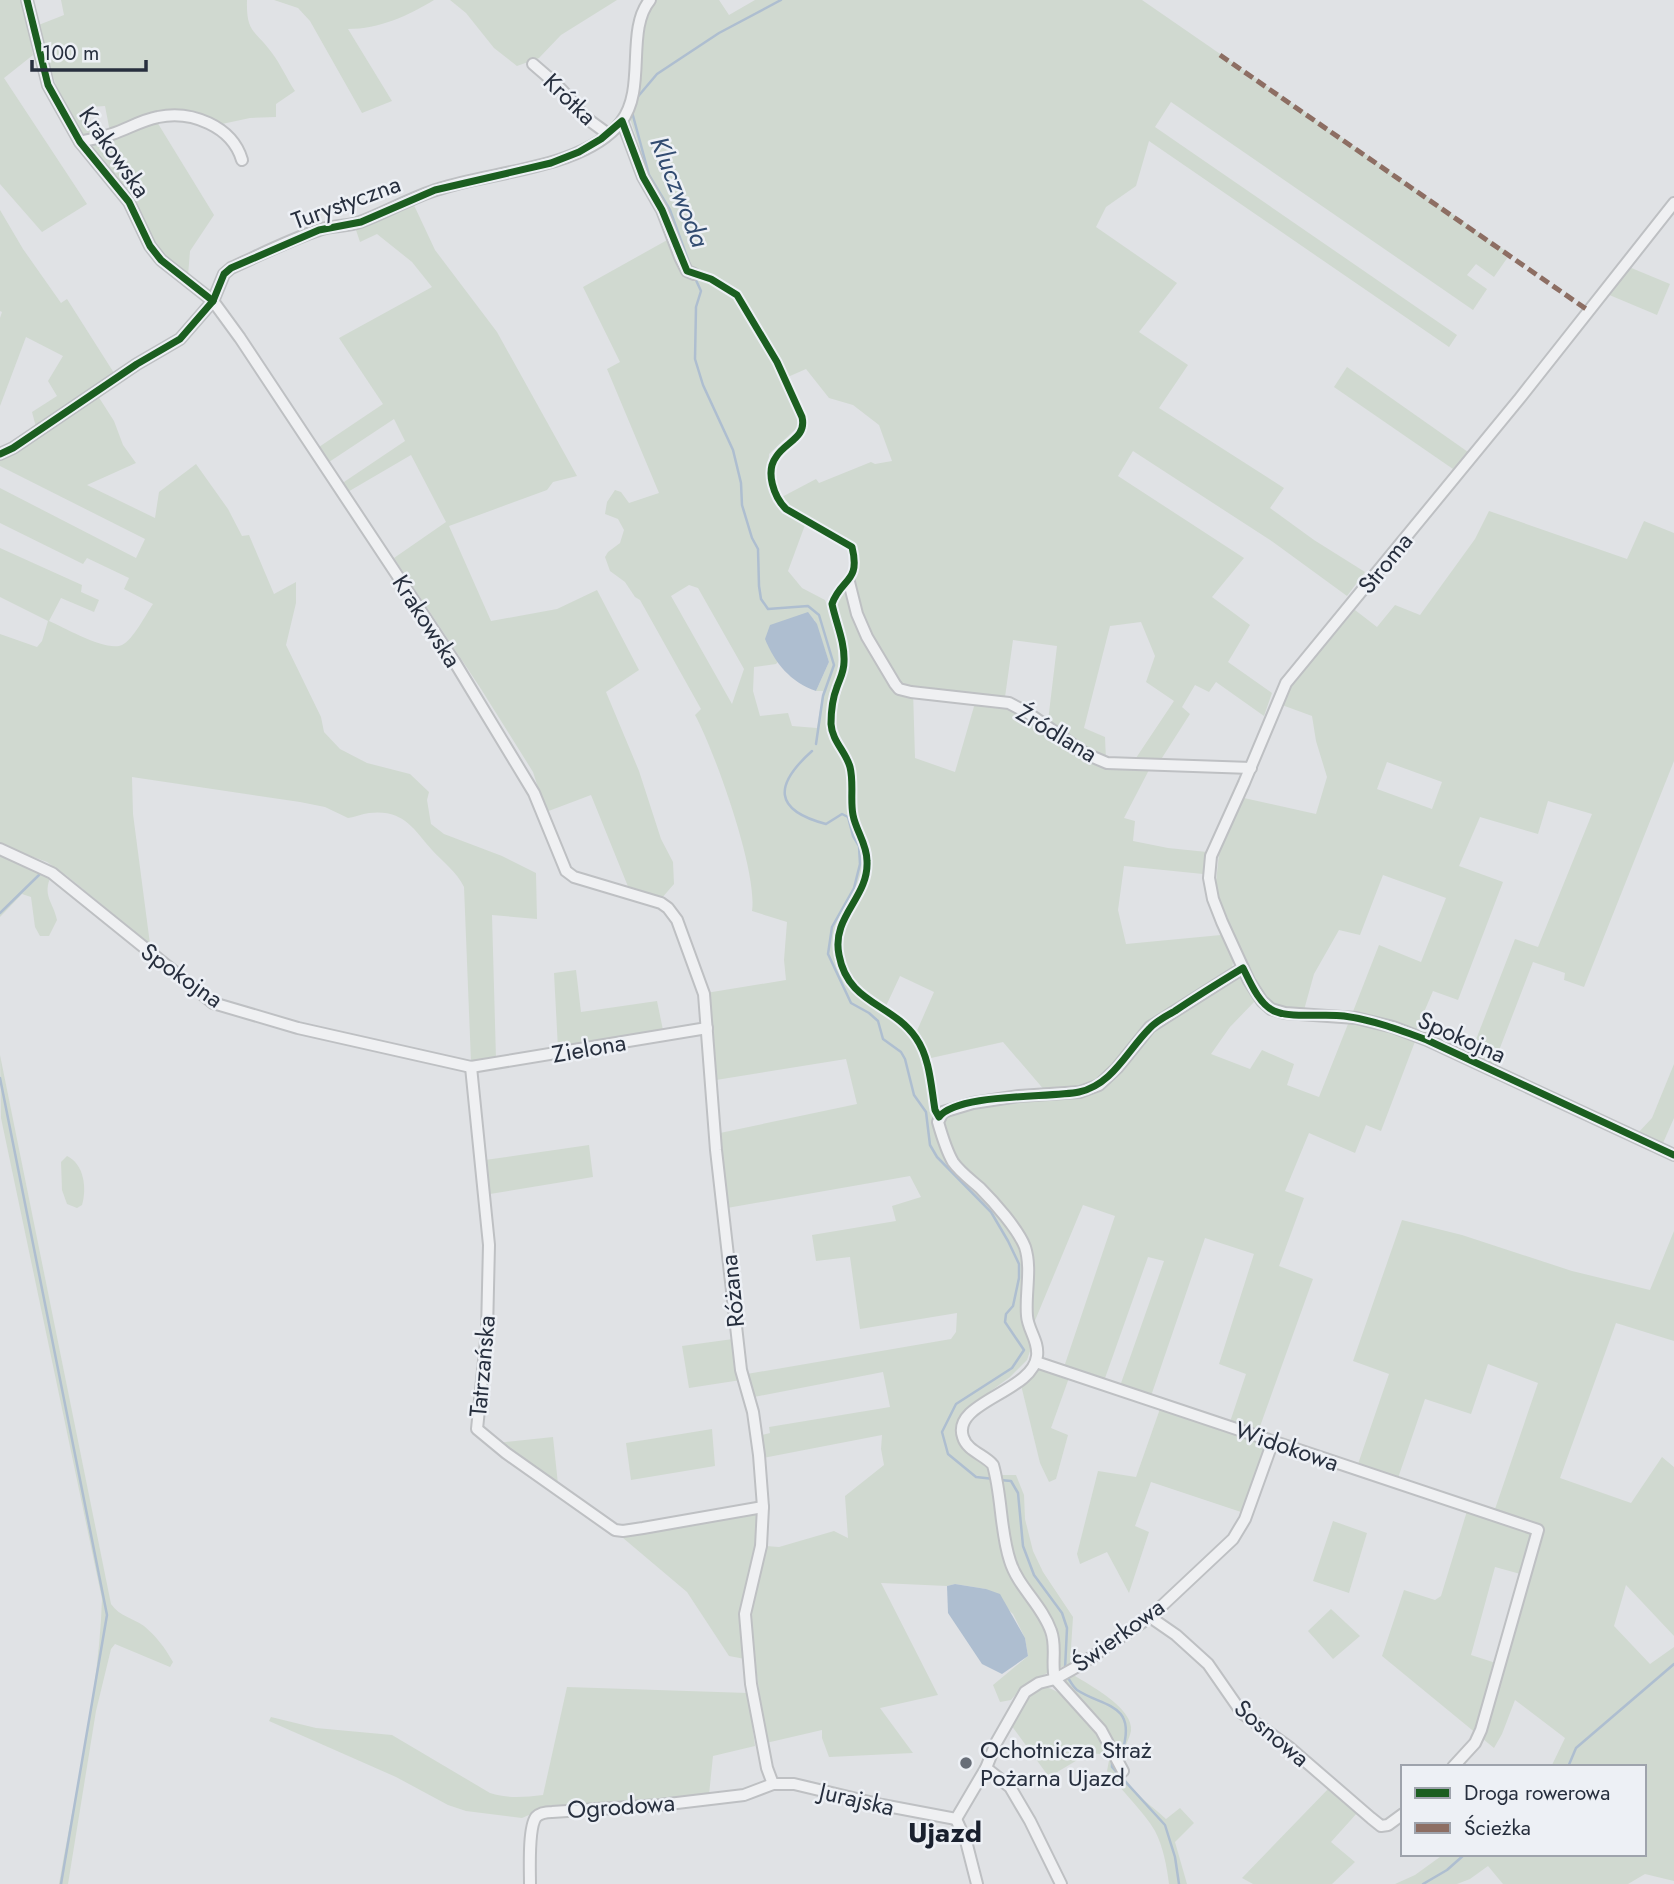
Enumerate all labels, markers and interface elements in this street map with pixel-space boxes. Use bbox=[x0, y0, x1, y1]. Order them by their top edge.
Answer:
scale bar bbox=[32, 28, 145, 72]
text: 100 m bbox=[42, 38, 99, 68]
street label: Krótka bbox=[535, 65, 605, 133]
street label: Krakowska bbox=[71, 99, 159, 205]
water label: Kluczwoda bbox=[641, 131, 720, 254]
street label: Turystyczna bbox=[287, 166, 405, 238]
street label: Stroma bbox=[1349, 525, 1421, 601]
street label: Krakowska bbox=[384, 568, 470, 674]
street label: Źródlana bbox=[1010, 695, 1104, 771]
street label: Spokojna bbox=[134, 934, 230, 1016]
street label: Spokojna bbox=[1412, 1002, 1512, 1072]
street label: Zielona bbox=[549, 1024, 629, 1072]
street label: Różana bbox=[711, 1253, 753, 1329]
street label: Tatrzańska bbox=[460, 1314, 504, 1418]
street label: Widokowa bbox=[1230, 1412, 1344, 1480]
street label: Świerkowa bbox=[1064, 1589, 1172, 1681]
street label: Sosnowa bbox=[1227, 1691, 1317, 1775]
place label: Ochotnicza Straż Pożarna Ujazd bbox=[980, 1732, 1152, 1795]
marker: Ochotnicza Straż Pożarna Ujazd bbox=[958, 1755, 974, 1771]
legend bbox=[1401, 1765, 1646, 1856]
street label: Jurajska bbox=[813, 1773, 898, 1825]
text: Droga rowerowa bbox=[1464, 1778, 1610, 1808]
street label: Ogrodowa bbox=[566, 1785, 676, 1827]
district label: Ujazd bbox=[908, 1812, 982, 1853]
text: Ścieżka bbox=[1464, 1813, 1531, 1843]

